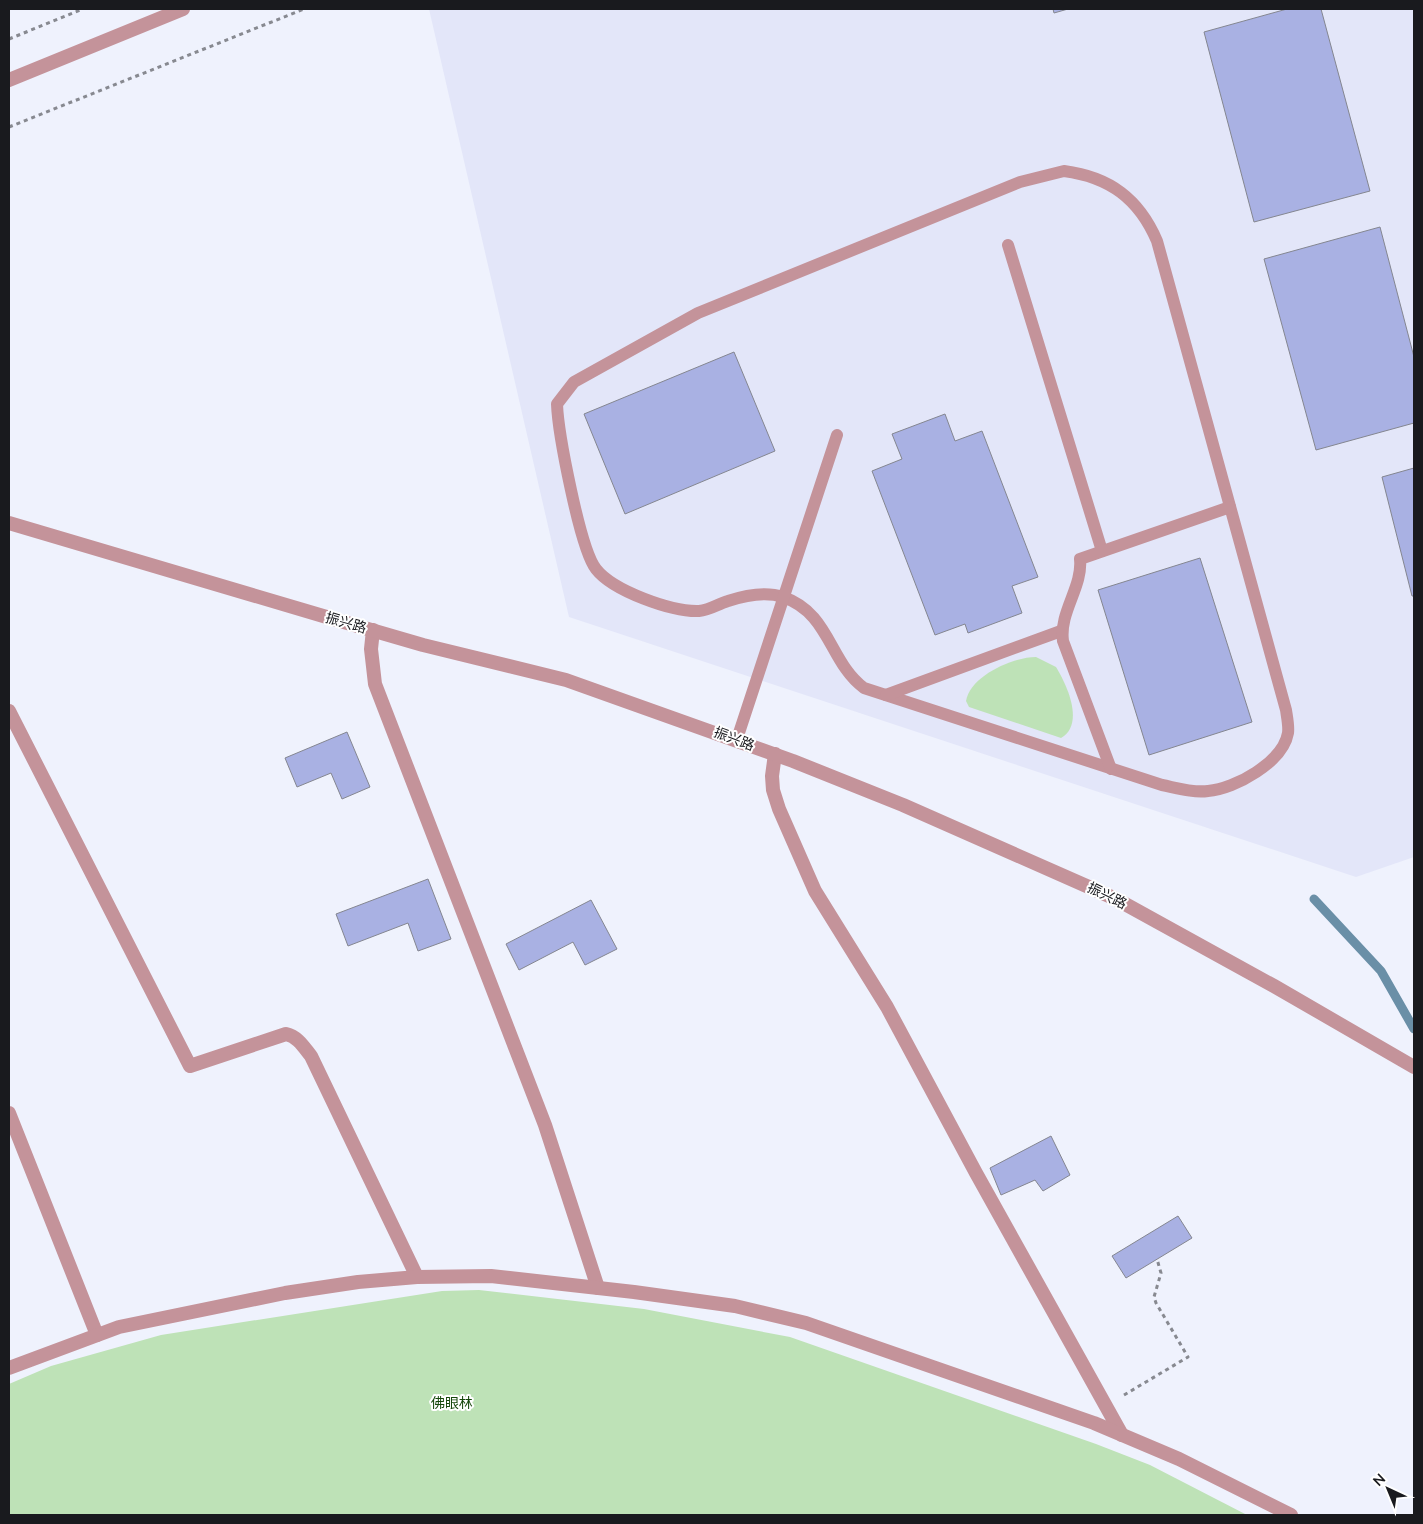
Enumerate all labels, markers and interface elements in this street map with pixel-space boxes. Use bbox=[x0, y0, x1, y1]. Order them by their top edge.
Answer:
street label: 振兴路 bbox=[323, 608, 369, 638]
street label: 振兴路 bbox=[711, 723, 757, 755]
street label: 振兴路 bbox=[1084, 878, 1130, 914]
park label: 佛眼林 bbox=[431, 1394, 473, 1413]
north arrow bbox=[1363, 1464, 1413, 1514]
text: N bbox=[1369, 1470, 1390, 1490]

